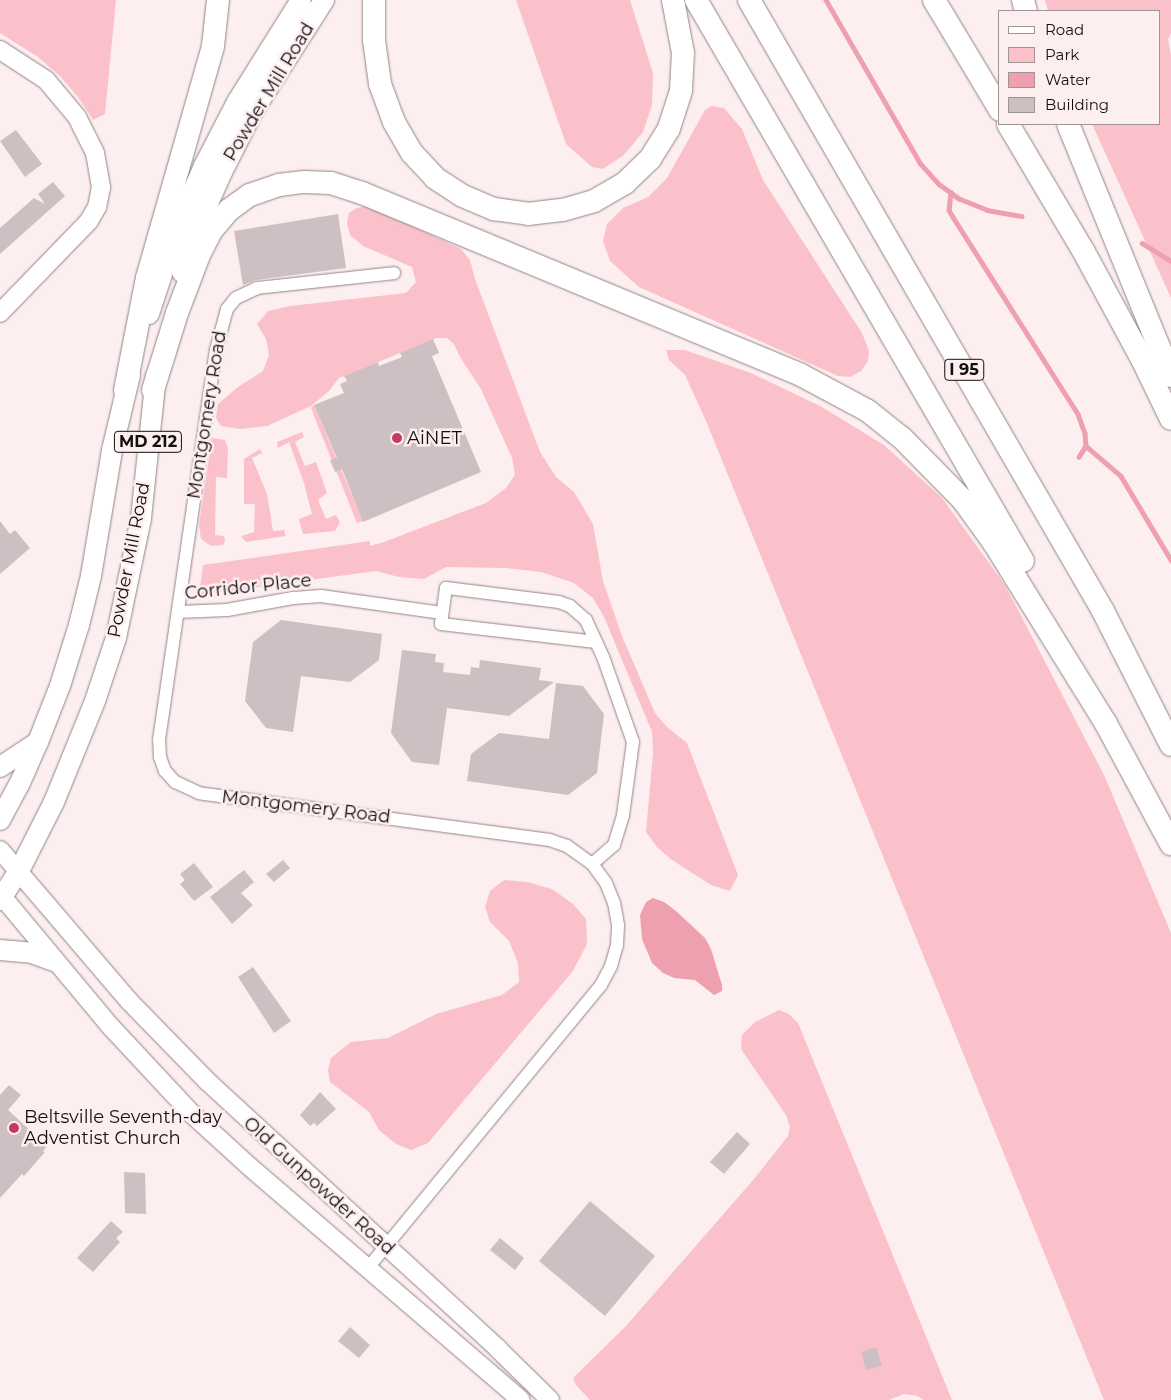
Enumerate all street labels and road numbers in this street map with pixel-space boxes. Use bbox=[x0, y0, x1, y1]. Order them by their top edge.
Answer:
street label: Powder Mill Road bbox=[219, 19, 319, 165]
street label: Montgomery Road bbox=[183, 329, 231, 501]
road number: I 95 bbox=[944, 356, 984, 384]
road number: MD 212 bbox=[113, 428, 183, 456]
street label: Powder Mill Road bbox=[103, 481, 155, 639]
street label: Corridor Place bbox=[184, 570, 312, 604]
street label: Montgomery Road bbox=[220, 786, 392, 828]
street label: Old Gunpowder Road bbox=[239, 1112, 399, 1260]

